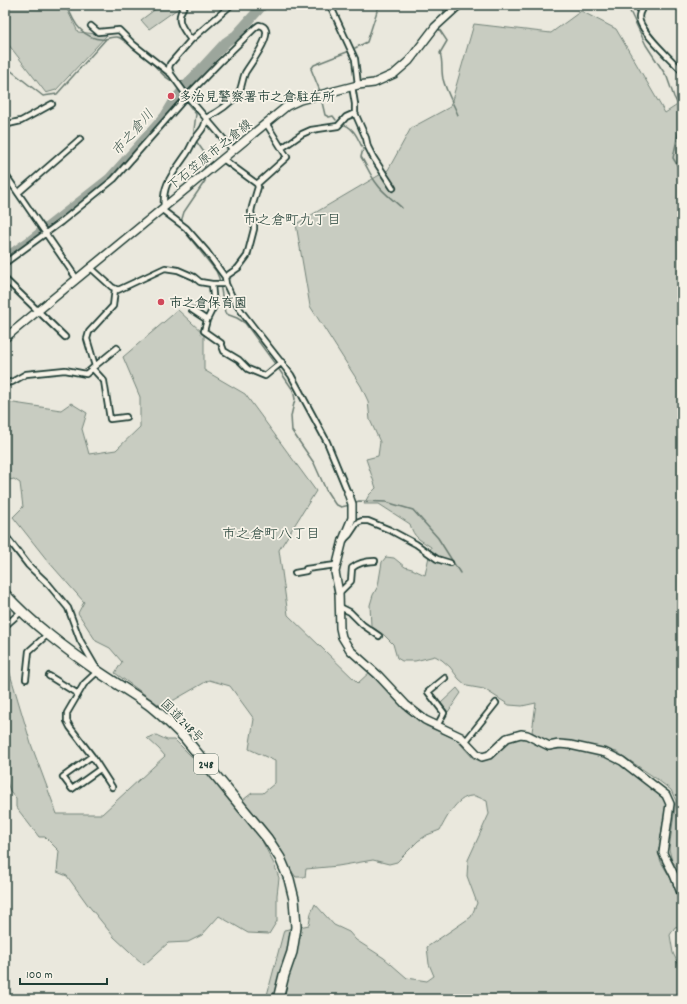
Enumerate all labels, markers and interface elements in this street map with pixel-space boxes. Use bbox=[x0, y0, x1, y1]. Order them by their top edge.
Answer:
place label: 多治見警察署市之倉駐在所 bbox=[179, 89, 335, 108]
marker: 多治見警察署市之倉駐在所 bbox=[166, 91, 176, 101]
water label: 市之倉川 bbox=[108, 106, 159, 161]
street label: 下石笠原市之倉線 bbox=[164, 115, 258, 196]
district label: 市之倉町九丁目 bbox=[243, 211, 341, 231]
place label: 市之倉保育園 bbox=[169, 295, 247, 314]
marker: 市之倉保育園 bbox=[156, 297, 166, 307]
district label: 市之倉町八丁目 bbox=[222, 525, 320, 545]
street label: 国道248号 bbox=[155, 695, 208, 748]
road number: 248 bbox=[194, 754, 218, 774]
scale bar bbox=[20, 960, 107, 986]
text: 100 m bbox=[26, 967, 53, 984]

